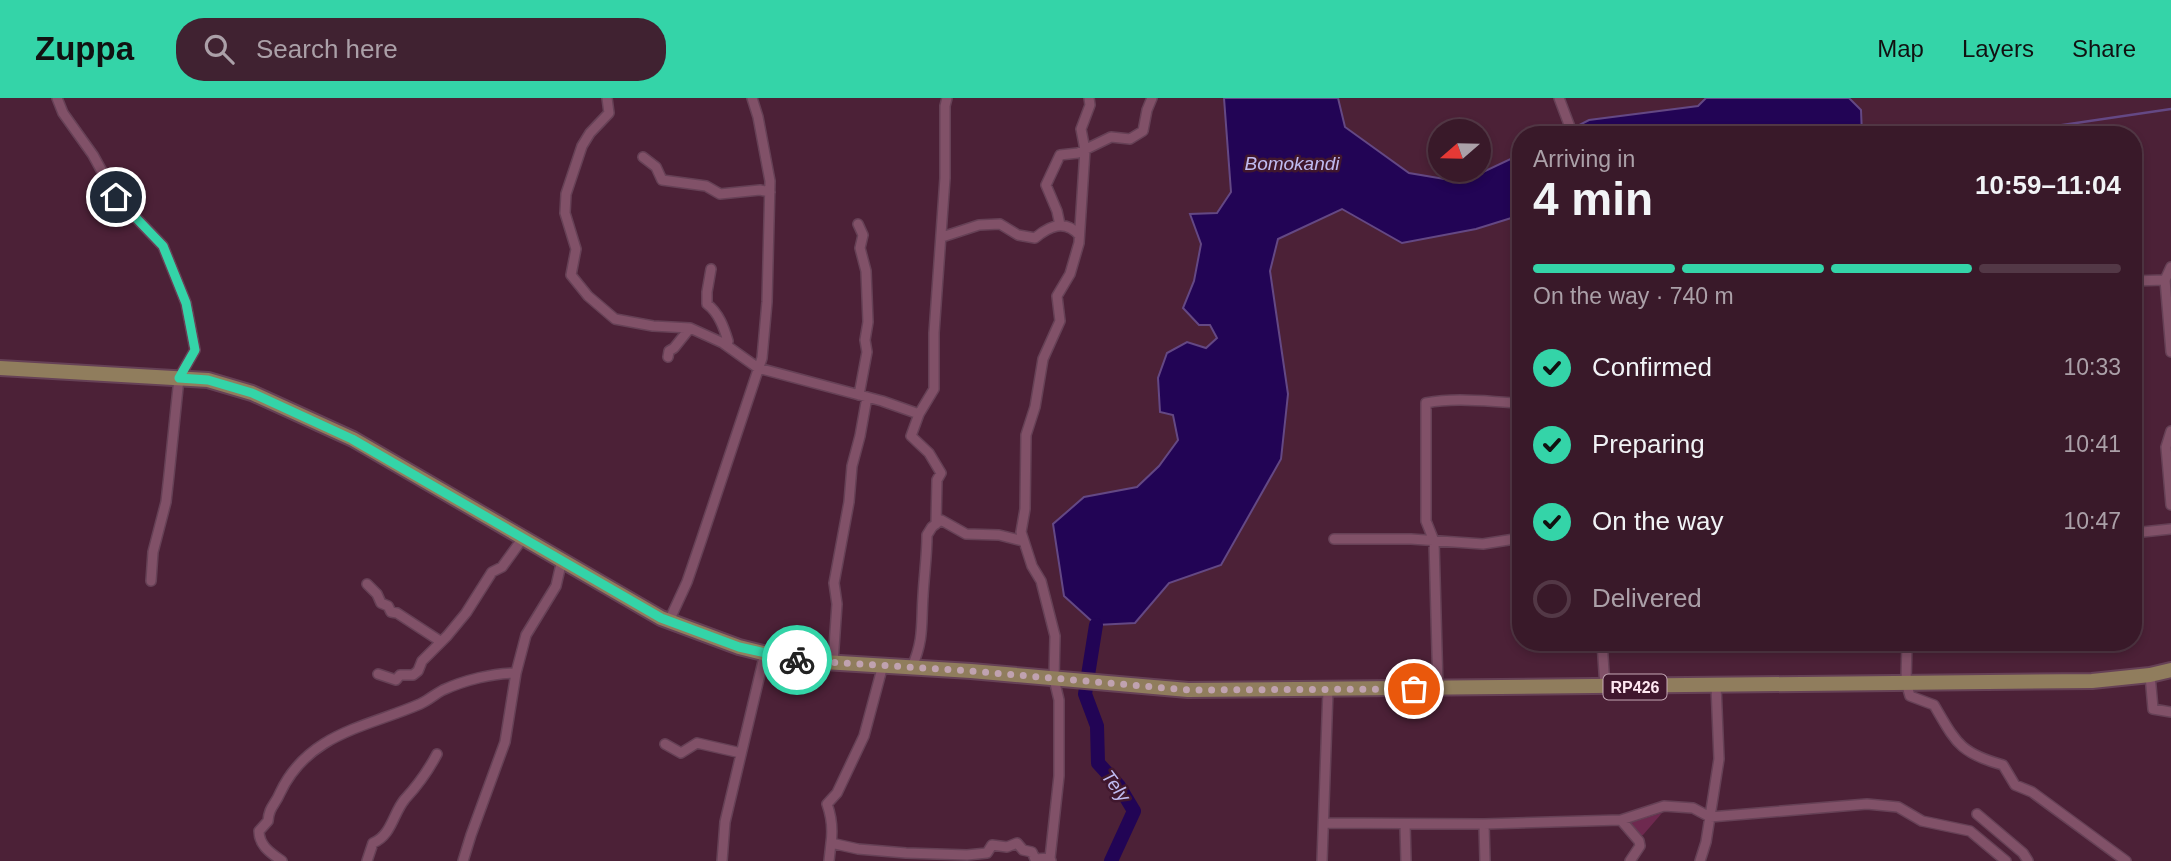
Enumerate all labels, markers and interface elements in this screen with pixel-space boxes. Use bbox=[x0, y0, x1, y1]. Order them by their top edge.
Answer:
search box bbox=[176, 18, 666, 81]
text: Zuppa bbox=[35, 30, 134, 67]
icon: search bbox=[200, 30, 238, 68]
text: Search here bbox=[256, 34, 398, 64]
text: Map bbox=[1877, 35, 1924, 62]
text: Layers bbox=[1962, 35, 2034, 62]
text: Share bbox=[2072, 35, 2136, 62]
north arrow bbox=[1428, 119, 1491, 182]
map controls bbox=[1428, 119, 1491, 182]
text: Arriving in bbox=[1533, 146, 1635, 172]
water label: Bomokandi bbox=[1244, 153, 1340, 174]
pin bbox=[86, 167, 146, 227]
text: 10:59–11:04 bbox=[1975, 170, 2121, 200]
text: 4 min bbox=[1533, 173, 1653, 225]
icon: home bbox=[97, 178, 135, 216]
text: On the way · 740 m bbox=[1533, 283, 1734, 309]
icon: check bbox=[1533, 349, 1571, 387]
text: Confirmed bbox=[1592, 352, 1712, 382]
text: 10:33 bbox=[2063, 354, 2121, 380]
icon: check bbox=[1533, 426, 1571, 464]
text: Preparing bbox=[1592, 429, 1705, 459]
text: 10:41 bbox=[2063, 431, 2121, 457]
icon: check bbox=[1533, 503, 1571, 541]
text: On the way bbox=[1592, 506, 1724, 536]
text: 10:47 bbox=[2063, 508, 2121, 534]
text: Delivered bbox=[1592, 583, 1702, 613]
courier bbox=[762, 625, 832, 695]
icon: bike bbox=[778, 641, 816, 679]
pin bbox=[1384, 659, 1444, 719]
icon: bag bbox=[1395, 670, 1433, 708]
road number: RP426 bbox=[1604, 674, 1666, 700]
water label: Tely bbox=[1097, 766, 1136, 807]

